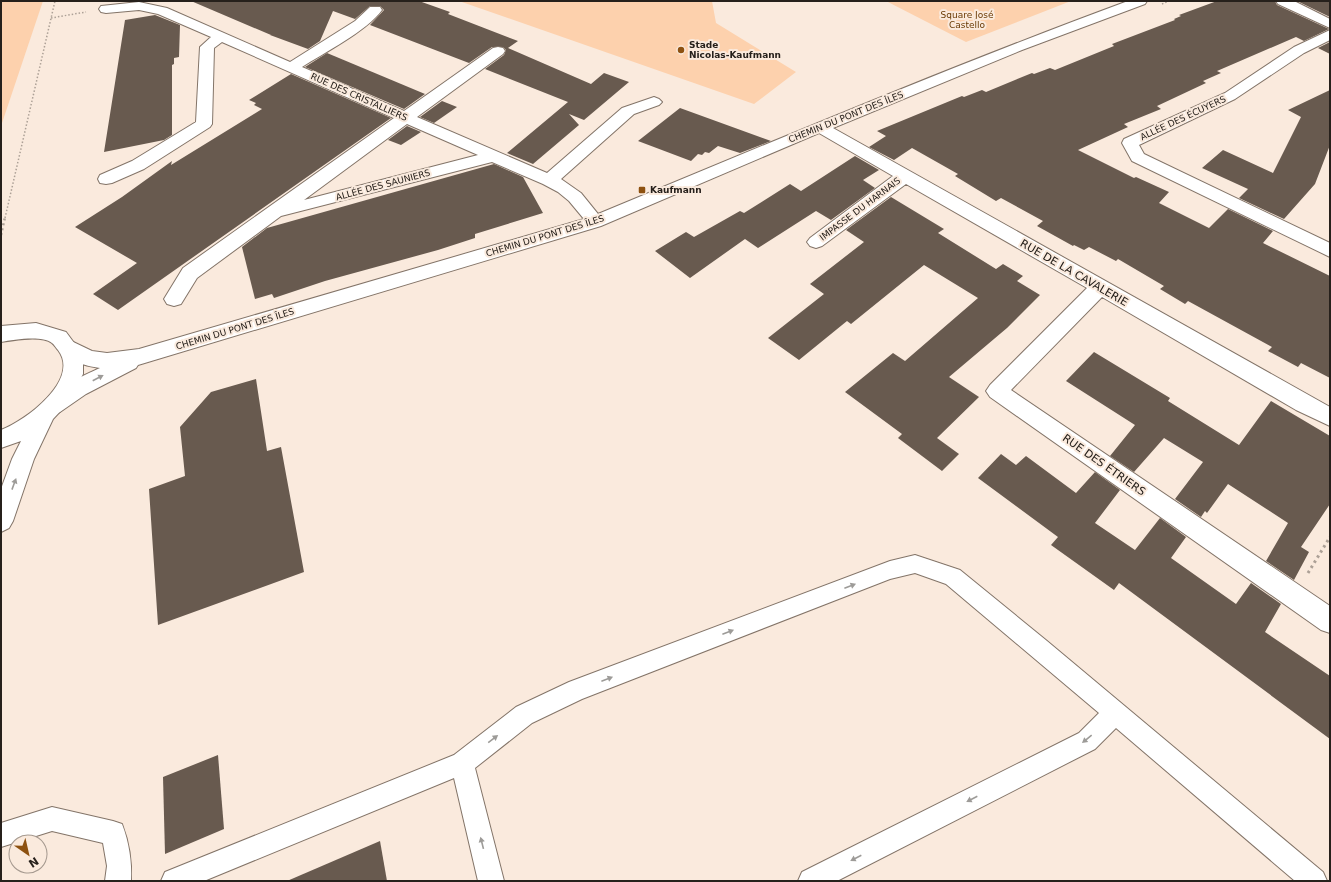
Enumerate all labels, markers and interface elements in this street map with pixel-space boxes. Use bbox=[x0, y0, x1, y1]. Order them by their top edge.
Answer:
park label: Square José Castello bbox=[941, 10, 994, 30]
place label: Stade Nicolas-Kaufmann bbox=[689, 40, 781, 60]
marker: Stade Nicolas-Kaufmann bbox=[676, 45, 686, 55]
street label: RUE DES CRISTALLIERS bbox=[309, 71, 409, 123]
street label: CHEMIN DU PONT DES ÎLES bbox=[787, 88, 905, 145]
street label: ALLÉE DES ÉCUYERS bbox=[1138, 93, 1228, 142]
street label: ALLÉE DES SAUNIERS bbox=[334, 167, 432, 202]
street label: IMPASSE DU HARNAIS bbox=[818, 175, 902, 243]
marker: Kaufmann bbox=[637, 185, 647, 195]
place label: Kaufmann bbox=[650, 185, 702, 195]
street label: CHEMIN DU PONT DES ÎLES bbox=[484, 212, 606, 259]
street label: RUE DE LA CAVALERIE bbox=[1018, 237, 1130, 309]
street label: CHEMIN DU PONT DES ÎLES bbox=[174, 305, 296, 352]
one-way arrow bbox=[92, 375, 104, 381]
street label: RUE DES ÉTRIERS bbox=[1060, 432, 1148, 498]
one-way arrow bbox=[12, 478, 18, 490]
one-way arrow bbox=[844, 582, 856, 588]
one-way arrow bbox=[723, 629, 735, 635]
one-way arrow bbox=[601, 675, 613, 681]
one-way arrow bbox=[487, 735, 498, 743]
one-way arrow bbox=[1082, 735, 1093, 744]
one-way arrow bbox=[966, 796, 978, 802]
north arrow bbox=[8, 834, 48, 874]
one-way arrow bbox=[478, 837, 484, 849]
text: N bbox=[26, 854, 41, 870]
one-way arrow bbox=[850, 855, 862, 861]

